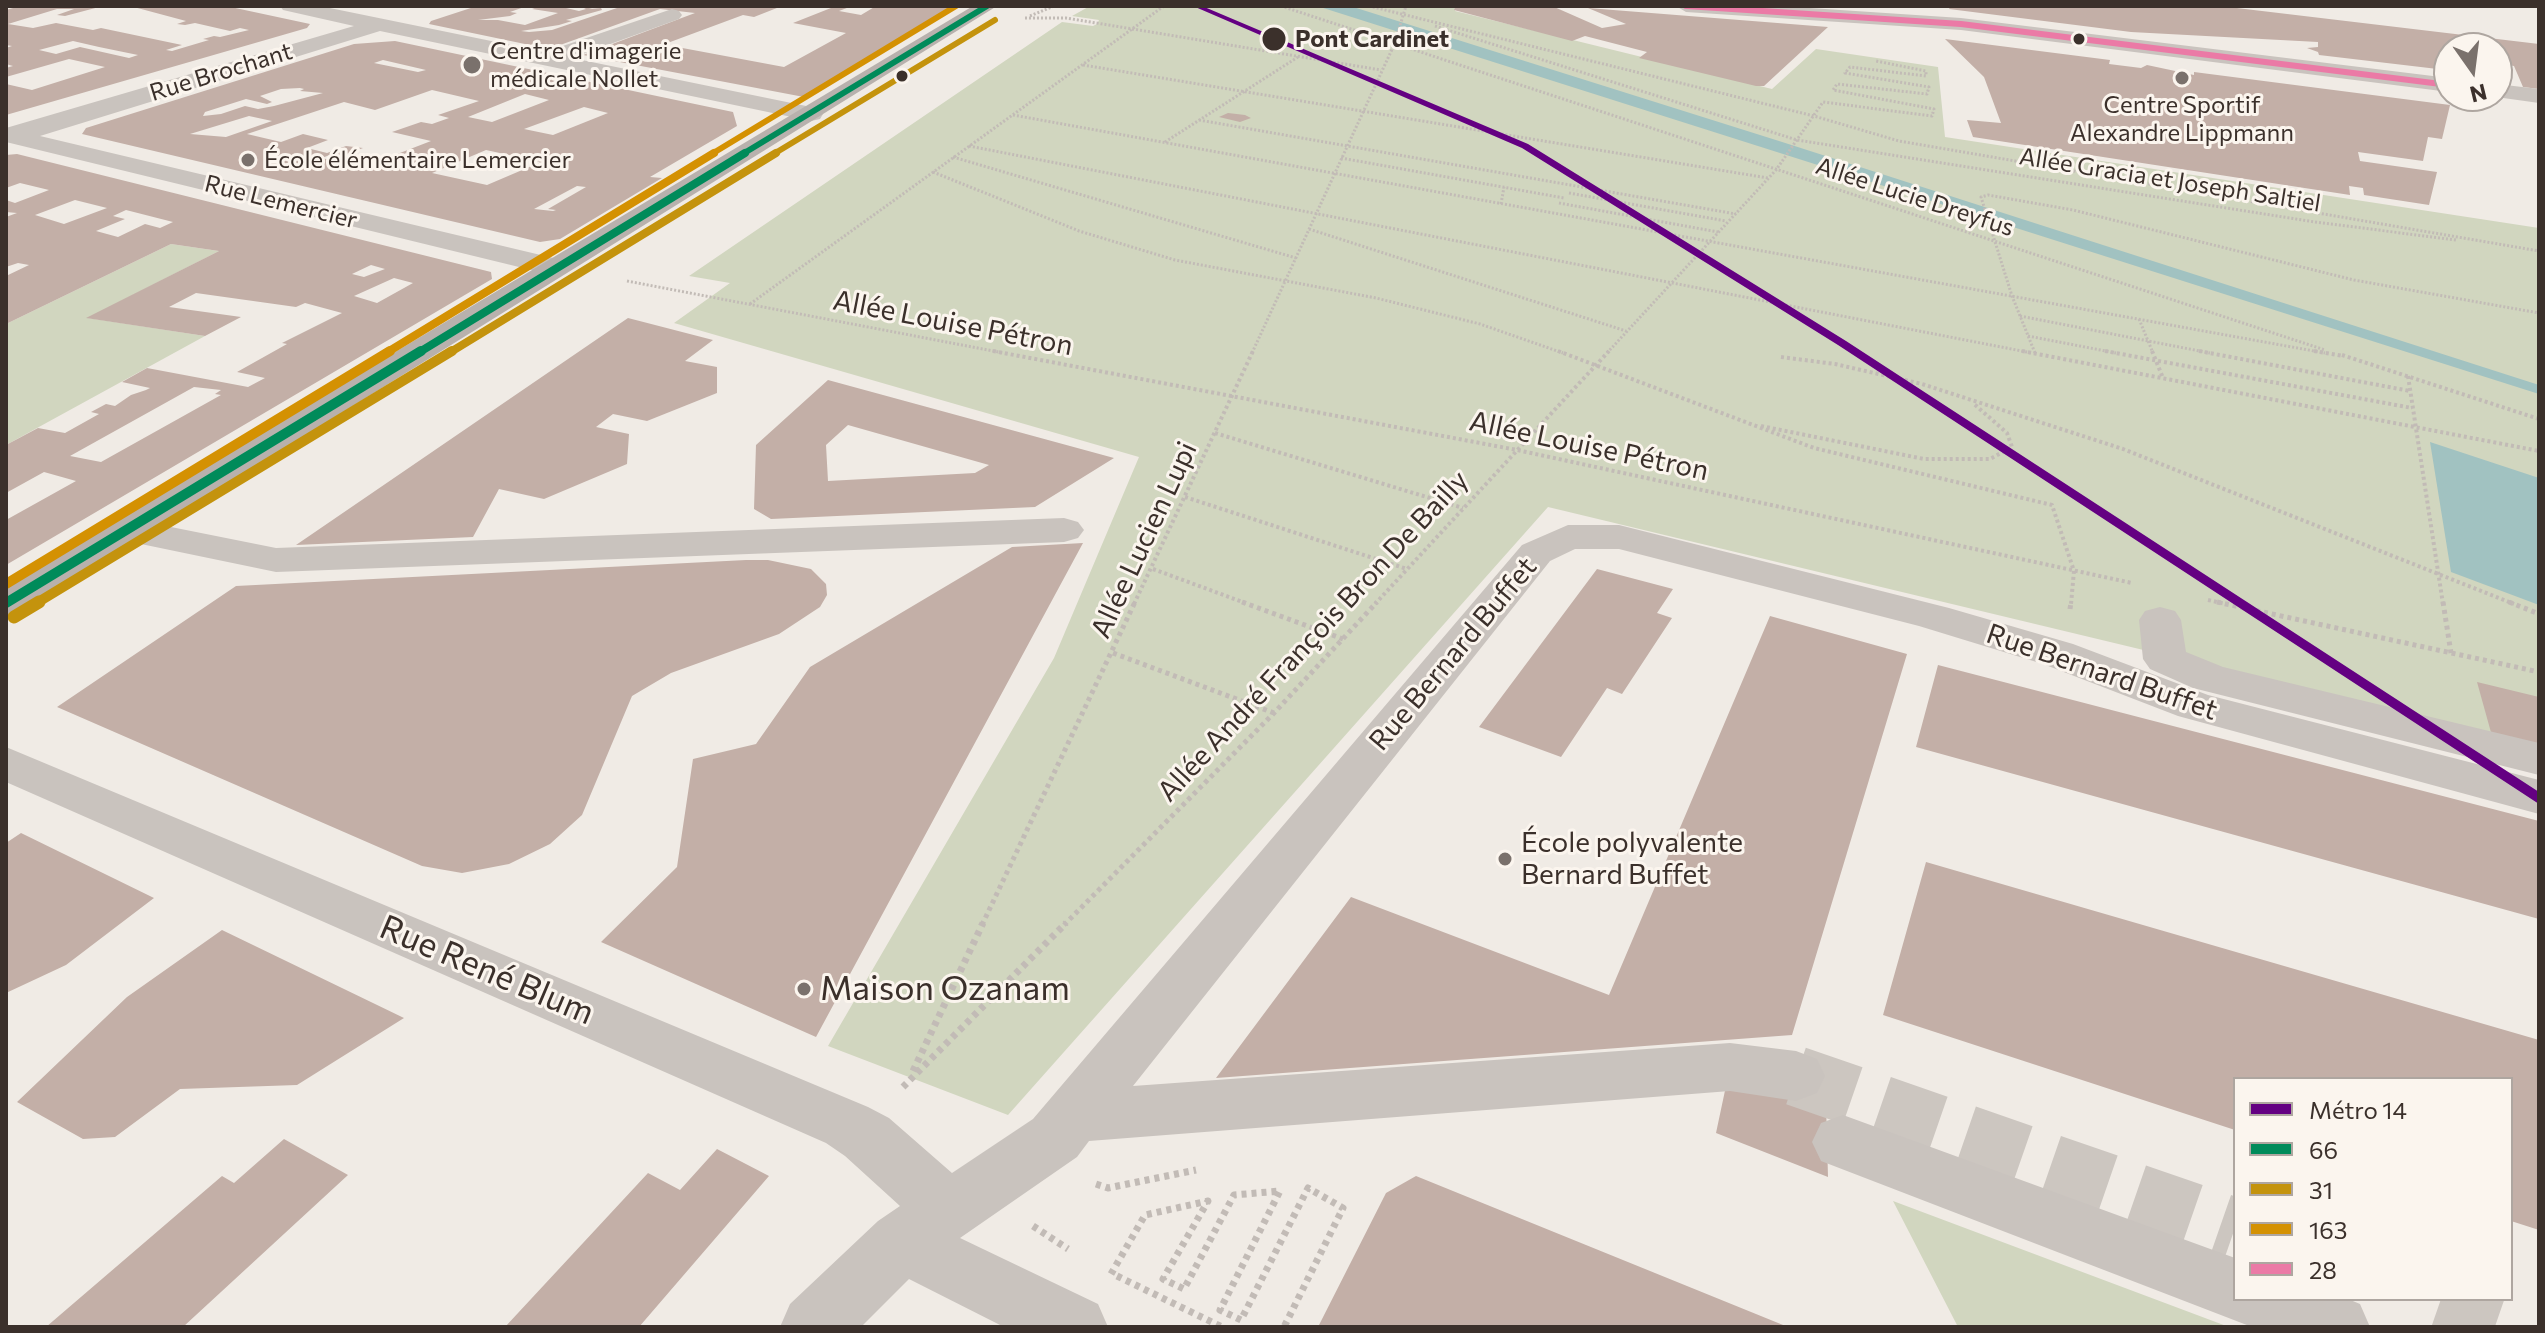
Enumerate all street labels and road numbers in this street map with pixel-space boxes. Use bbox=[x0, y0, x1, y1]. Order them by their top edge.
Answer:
street label: Rue Brochant bbox=[146, 37, 296, 107]
street label: Allée Gracia et Joseph Saltiel bbox=[2017, 142, 2323, 218]
street label: Allée Lucie Dreyfus bbox=[1812, 151, 2018, 243]
street label: Rue Lemercier bbox=[202, 169, 360, 235]
street label: Allée Louise Pétron bbox=[830, 283, 1076, 363]
street label: Allée Louise Pétron bbox=[1466, 404, 1712, 488]
street label: Allée Lucien Lupi bbox=[1084, 436, 1204, 644]
street label: Allée André François Bron De Bailly bbox=[1151, 464, 1475, 808]
street label: Rue Bernard Buffet bbox=[1362, 551, 1544, 757]
street label: Rue Bernard Buffet bbox=[1982, 617, 2222, 727]
street label: Rue René Blum bbox=[374, 907, 600, 1033]

